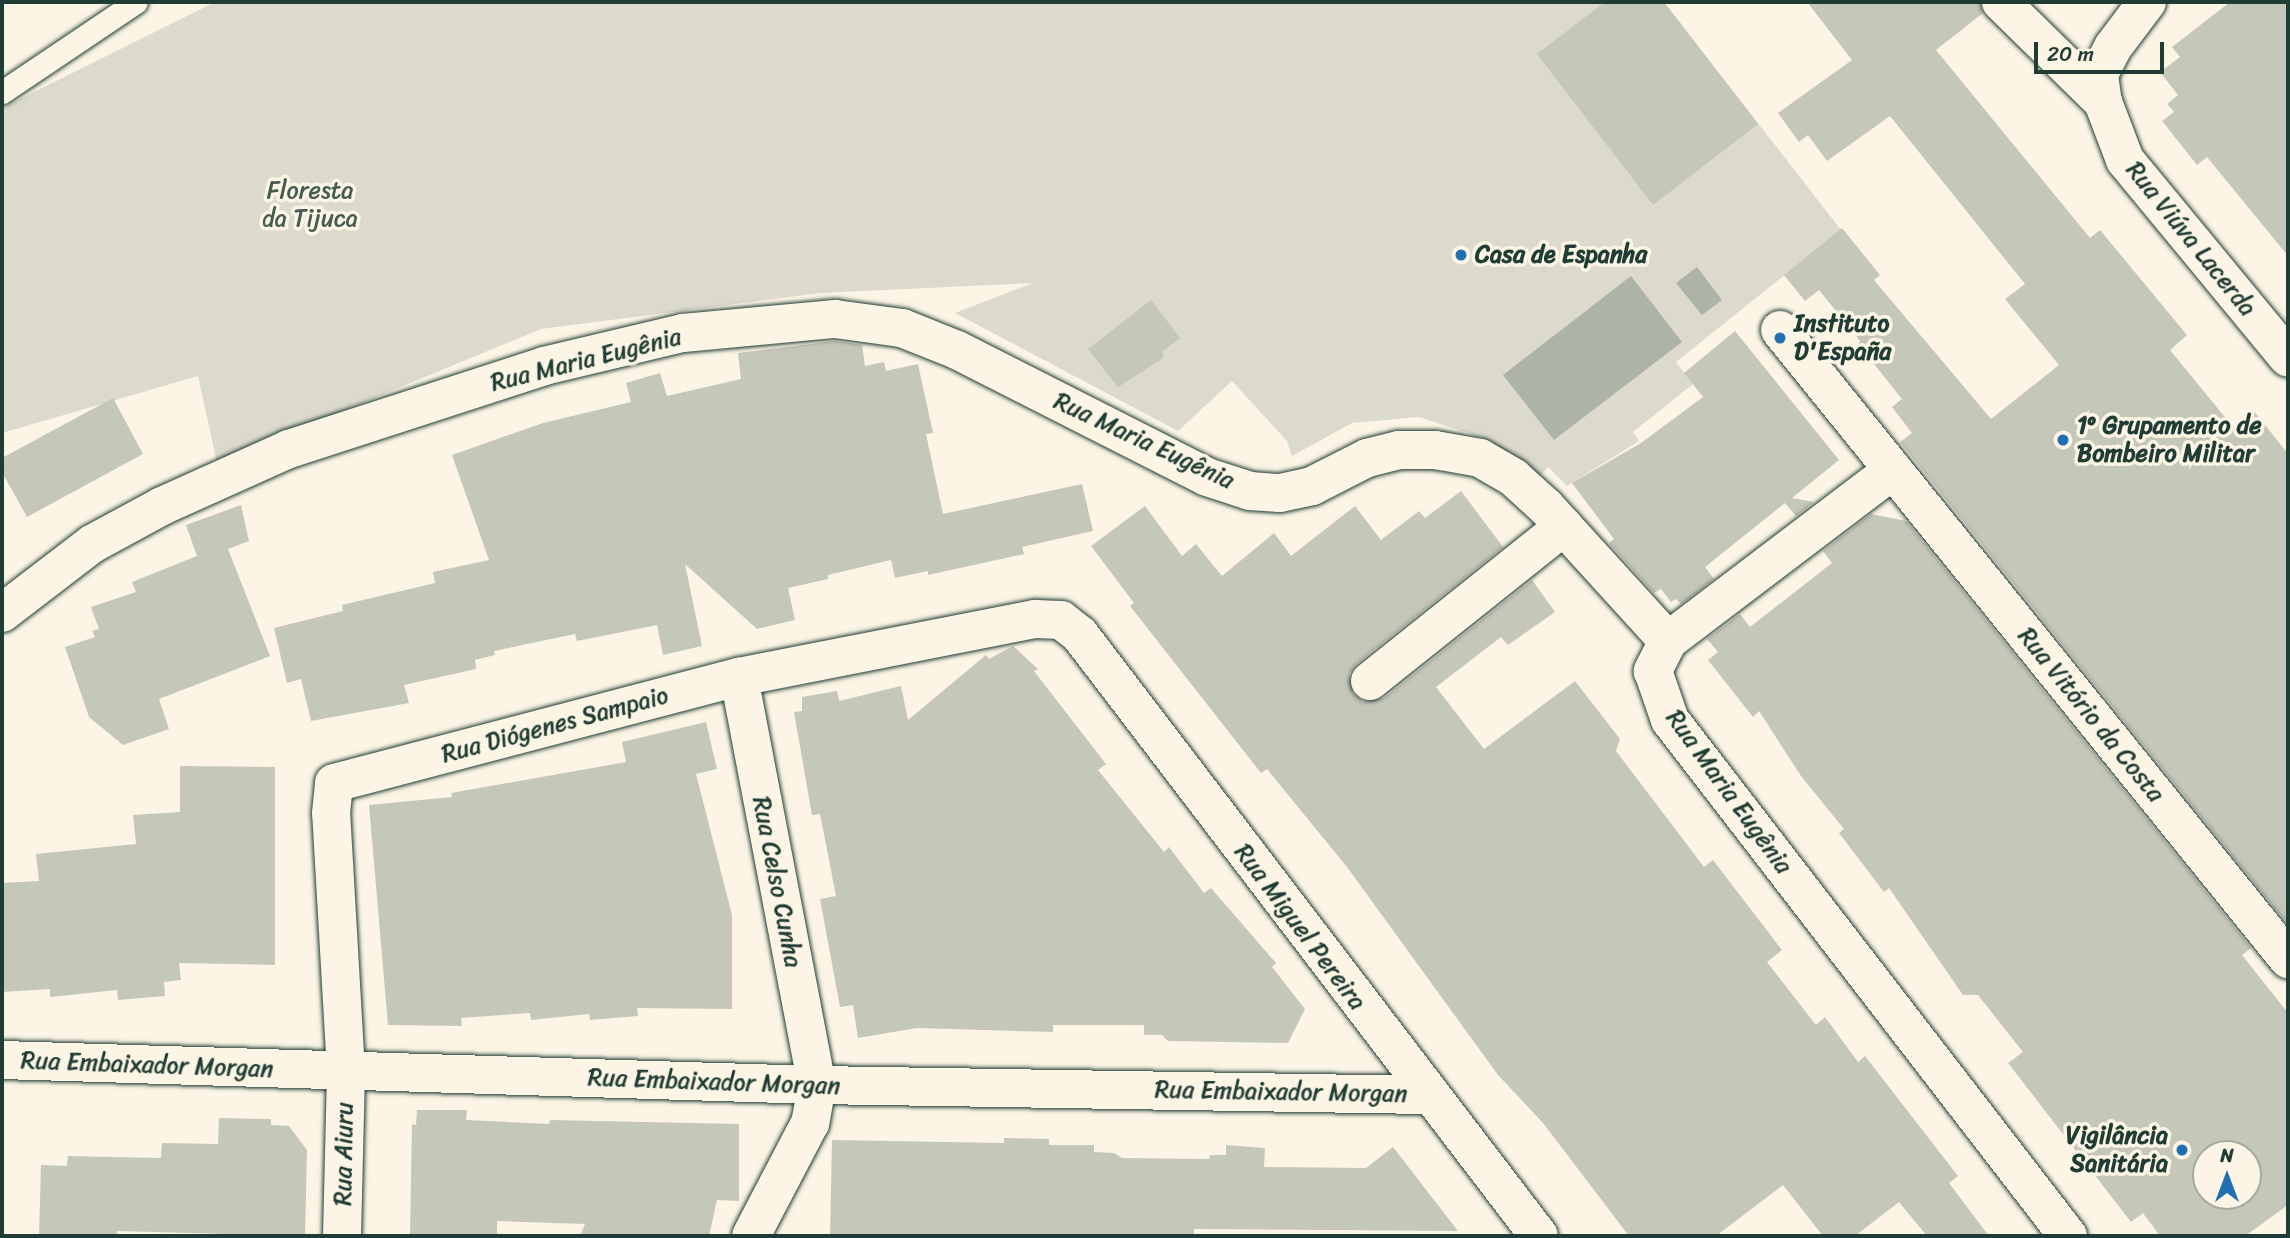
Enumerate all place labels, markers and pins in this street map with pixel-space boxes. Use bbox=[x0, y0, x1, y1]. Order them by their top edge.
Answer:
place label: Casa de Espanha bbox=[1475, 241, 1649, 269]
marker: Casa de Espanha bbox=[1453, 247, 1469, 263]
place label: Instituto D'España bbox=[1794, 310, 1891, 366]
marker: Instituto D'España bbox=[1772, 330, 1788, 346]
place label: 1º Grupamento de Bombeiro Militar bbox=[2077, 412, 2262, 468]
marker: 1º Grupamento de Bombeiro Militar bbox=[2055, 432, 2071, 448]
place label: Vigilância Sanitária bbox=[2066, 1122, 2168, 1178]
marker: Vigilância Sanitária bbox=[2174, 1142, 2190, 1158]

